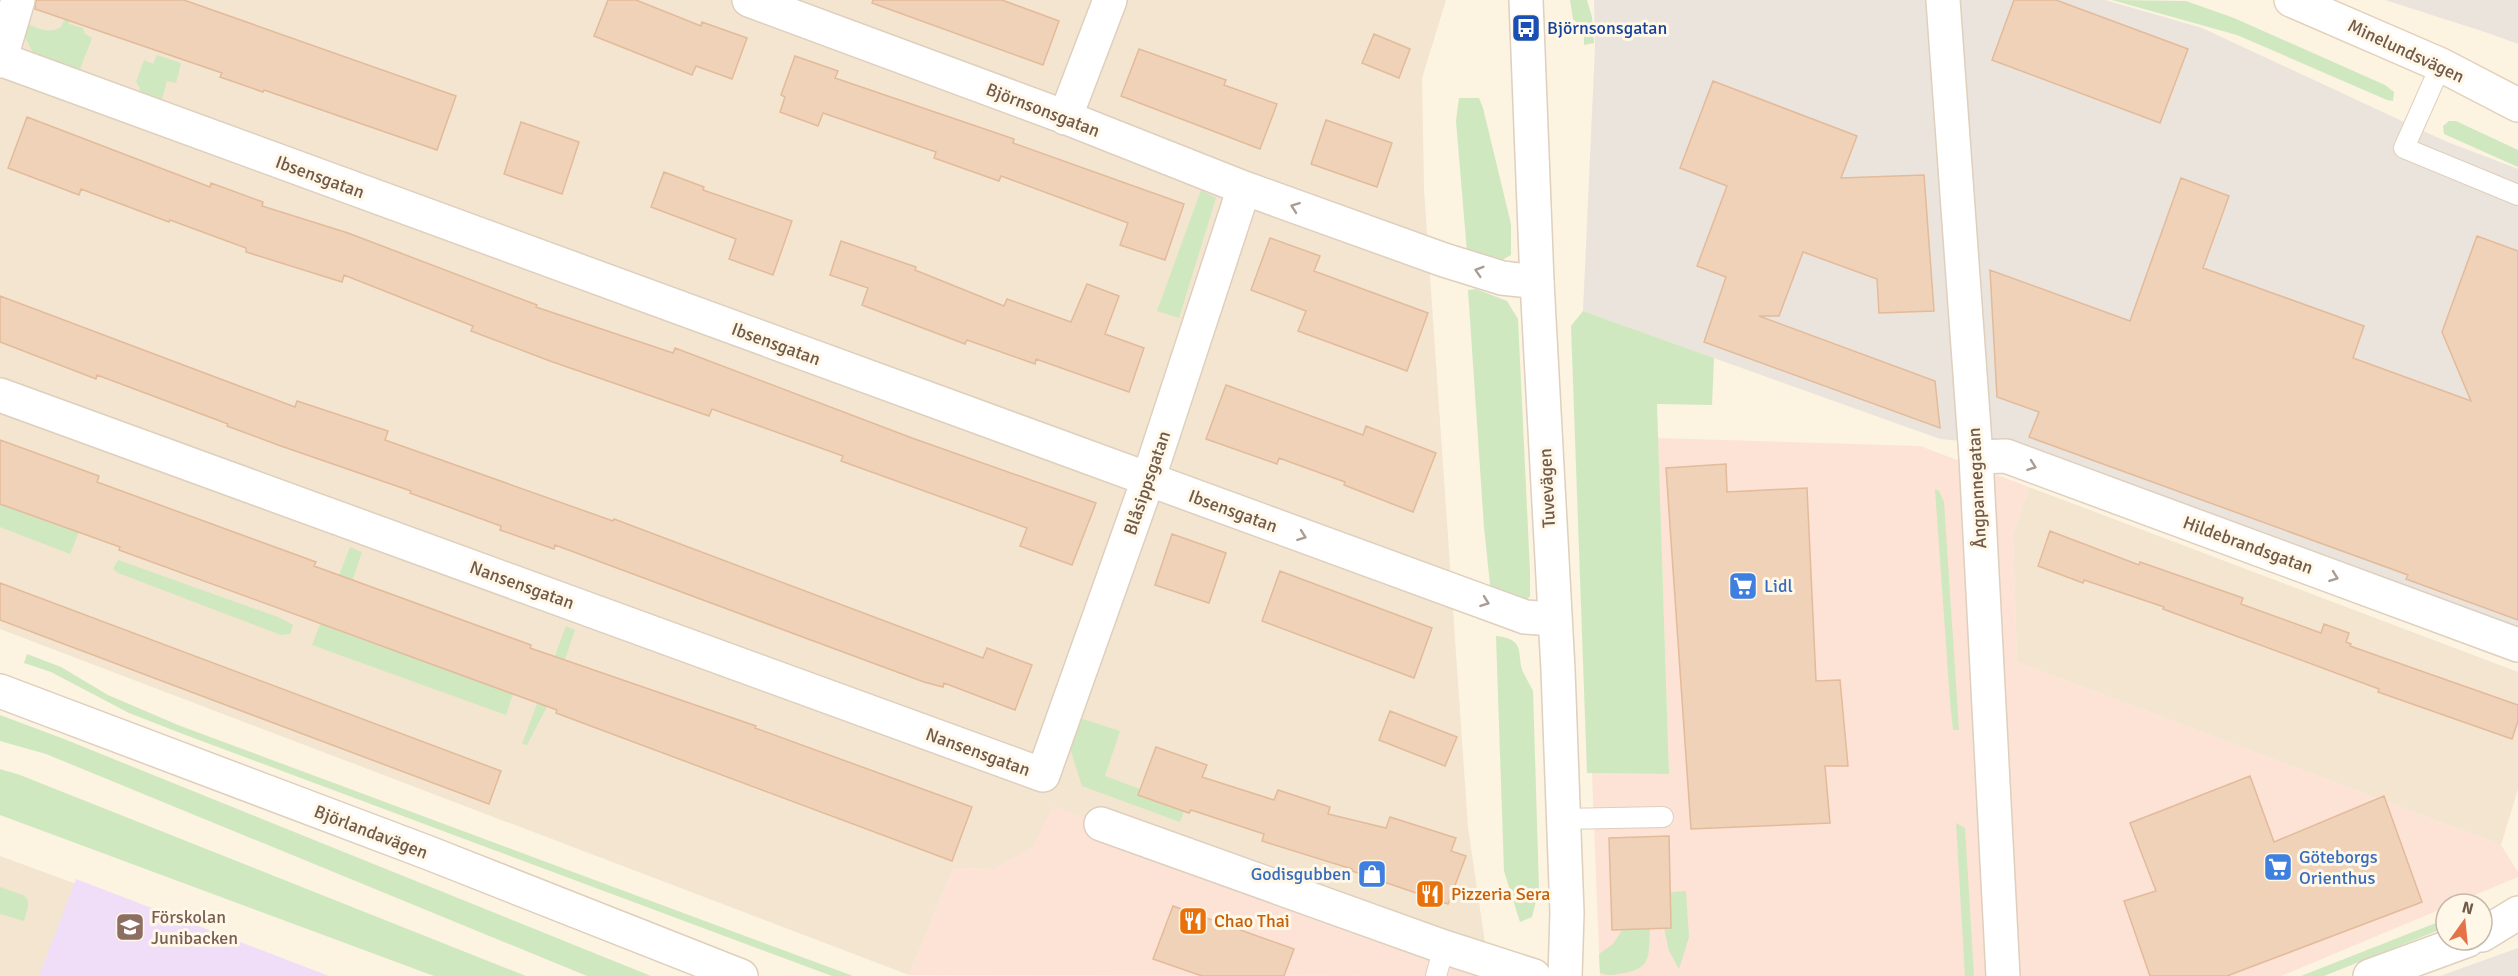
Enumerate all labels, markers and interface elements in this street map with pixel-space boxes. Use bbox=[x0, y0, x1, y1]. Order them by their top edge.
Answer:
bus stop icon: Björnsonsgatan bbox=[1510, 12, 1542, 44]
street label: Minelundsvägen bbox=[2344, 14, 2468, 88]
place label: Björnsonsgatan bbox=[1547, 17, 1667, 39]
street label: Björnsonsgatan bbox=[983, 78, 1103, 142]
street label: Ibsensgatan bbox=[273, 151, 367, 203]
one-way arrow bbox=[1290, 201, 1301, 214]
one-way arrow bbox=[1474, 266, 1485, 278]
street label: Ibsensgatan bbox=[729, 318, 823, 370]
street label: Ångpannegatan bbox=[1963, 427, 1991, 549]
street label: Blåsippsgatan bbox=[1119, 428, 1175, 538]
street label: Tuvevägen bbox=[1534, 448, 1560, 528]
one-way arrow bbox=[2027, 459, 2037, 472]
street label: Ibsensgatan bbox=[1186, 485, 1280, 537]
street label: Hildebrandsgatan bbox=[2180, 511, 2316, 579]
one-way arrow bbox=[1296, 528, 1307, 541]
street label: Nansensgatan bbox=[467, 556, 577, 614]
supermarket icon: Lidl bbox=[1727, 570, 1759, 602]
one-way arrow bbox=[2328, 570, 2339, 582]
place label: Lidl bbox=[1764, 575, 1793, 597]
one-way arrow bbox=[1479, 595, 1490, 608]
street label: Nansensgatan bbox=[923, 723, 1033, 781]
street label: Björlandavägen bbox=[311, 800, 431, 864]
place label: Göteborgs Orienthus bbox=[2299, 846, 2378, 889]
supermarket icon: Göteborgs Orienthus bbox=[2262, 851, 2294, 883]
shop icon: Godisgubben bbox=[1356, 858, 1388, 890]
place label: Godisgubben bbox=[1251, 863, 1351, 885]
restaurant icon: Pizzeria Sera bbox=[1414, 878, 1446, 910]
place label: Pizzeria Sera bbox=[1451, 883, 1550, 905]
north arrow bbox=[2434, 892, 2494, 952]
text: N bbox=[2460, 897, 2476, 920]
restaurant icon: Chao Thai bbox=[1177, 905, 1209, 937]
place label: Förskolan Junibacken bbox=[151, 906, 238, 949]
place label: Chao Thai bbox=[1214, 910, 1290, 932]
school or university icon: Förskolan Junibacken bbox=[114, 911, 146, 943]

